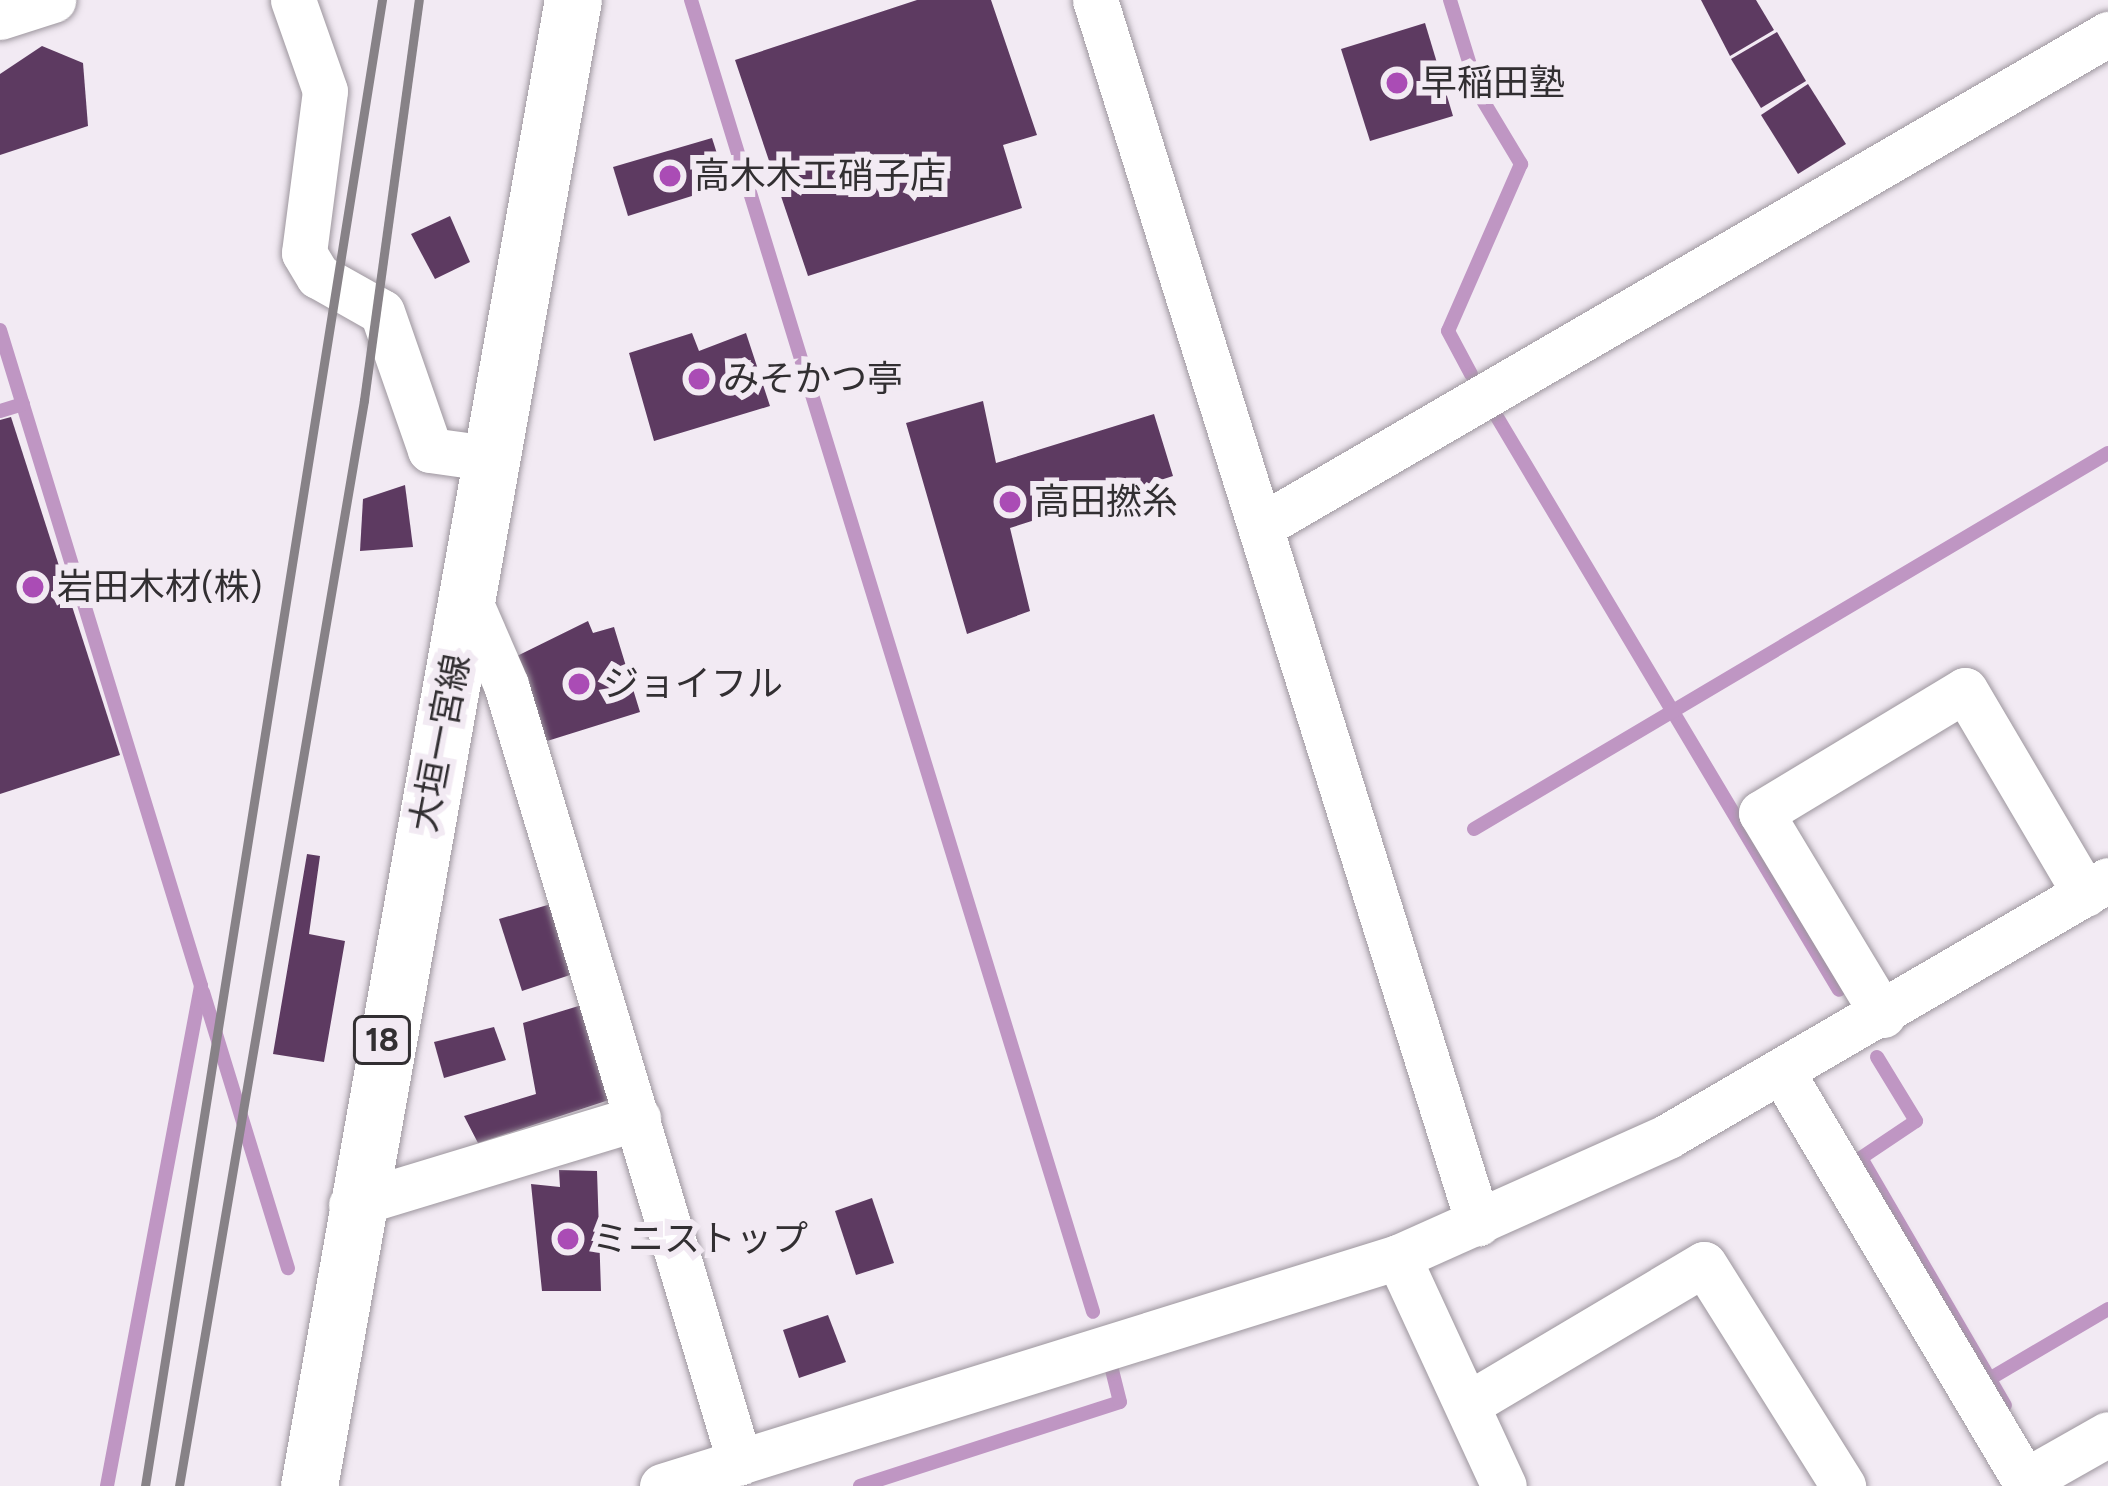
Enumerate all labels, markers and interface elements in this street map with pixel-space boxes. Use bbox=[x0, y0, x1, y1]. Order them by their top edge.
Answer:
place label: 早稲田塾 bbox=[1421, 61, 1565, 105]
marker: 早稲田塾 bbox=[1384, 70, 1410, 96]
place label: 高木木工硝子店 bbox=[694, 154, 946, 198]
marker: 高木木工硝子店 bbox=[657, 163, 683, 189]
place label: みそかつ亭 bbox=[723, 357, 903, 401]
marker: みそかつ亭 bbox=[686, 366, 712, 392]
place label: 高田撚糸 bbox=[1034, 480, 1178, 524]
marker: 高田撚糸 bbox=[997, 489, 1023, 515]
place label: 岩田木材(株) bbox=[57, 565, 262, 609]
marker: 岩田木材(株) bbox=[20, 574, 46, 600]
street label: 大垣一宮線 bbox=[402, 651, 478, 835]
place label: ジョイフル bbox=[603, 662, 783, 706]
marker: ジョイフル bbox=[566, 671, 592, 697]
road number: 18 bbox=[352, 1013, 412, 1067]
place label: ミニストップ bbox=[592, 1217, 808, 1261]
marker: ミニストップ bbox=[555, 1226, 581, 1252]

